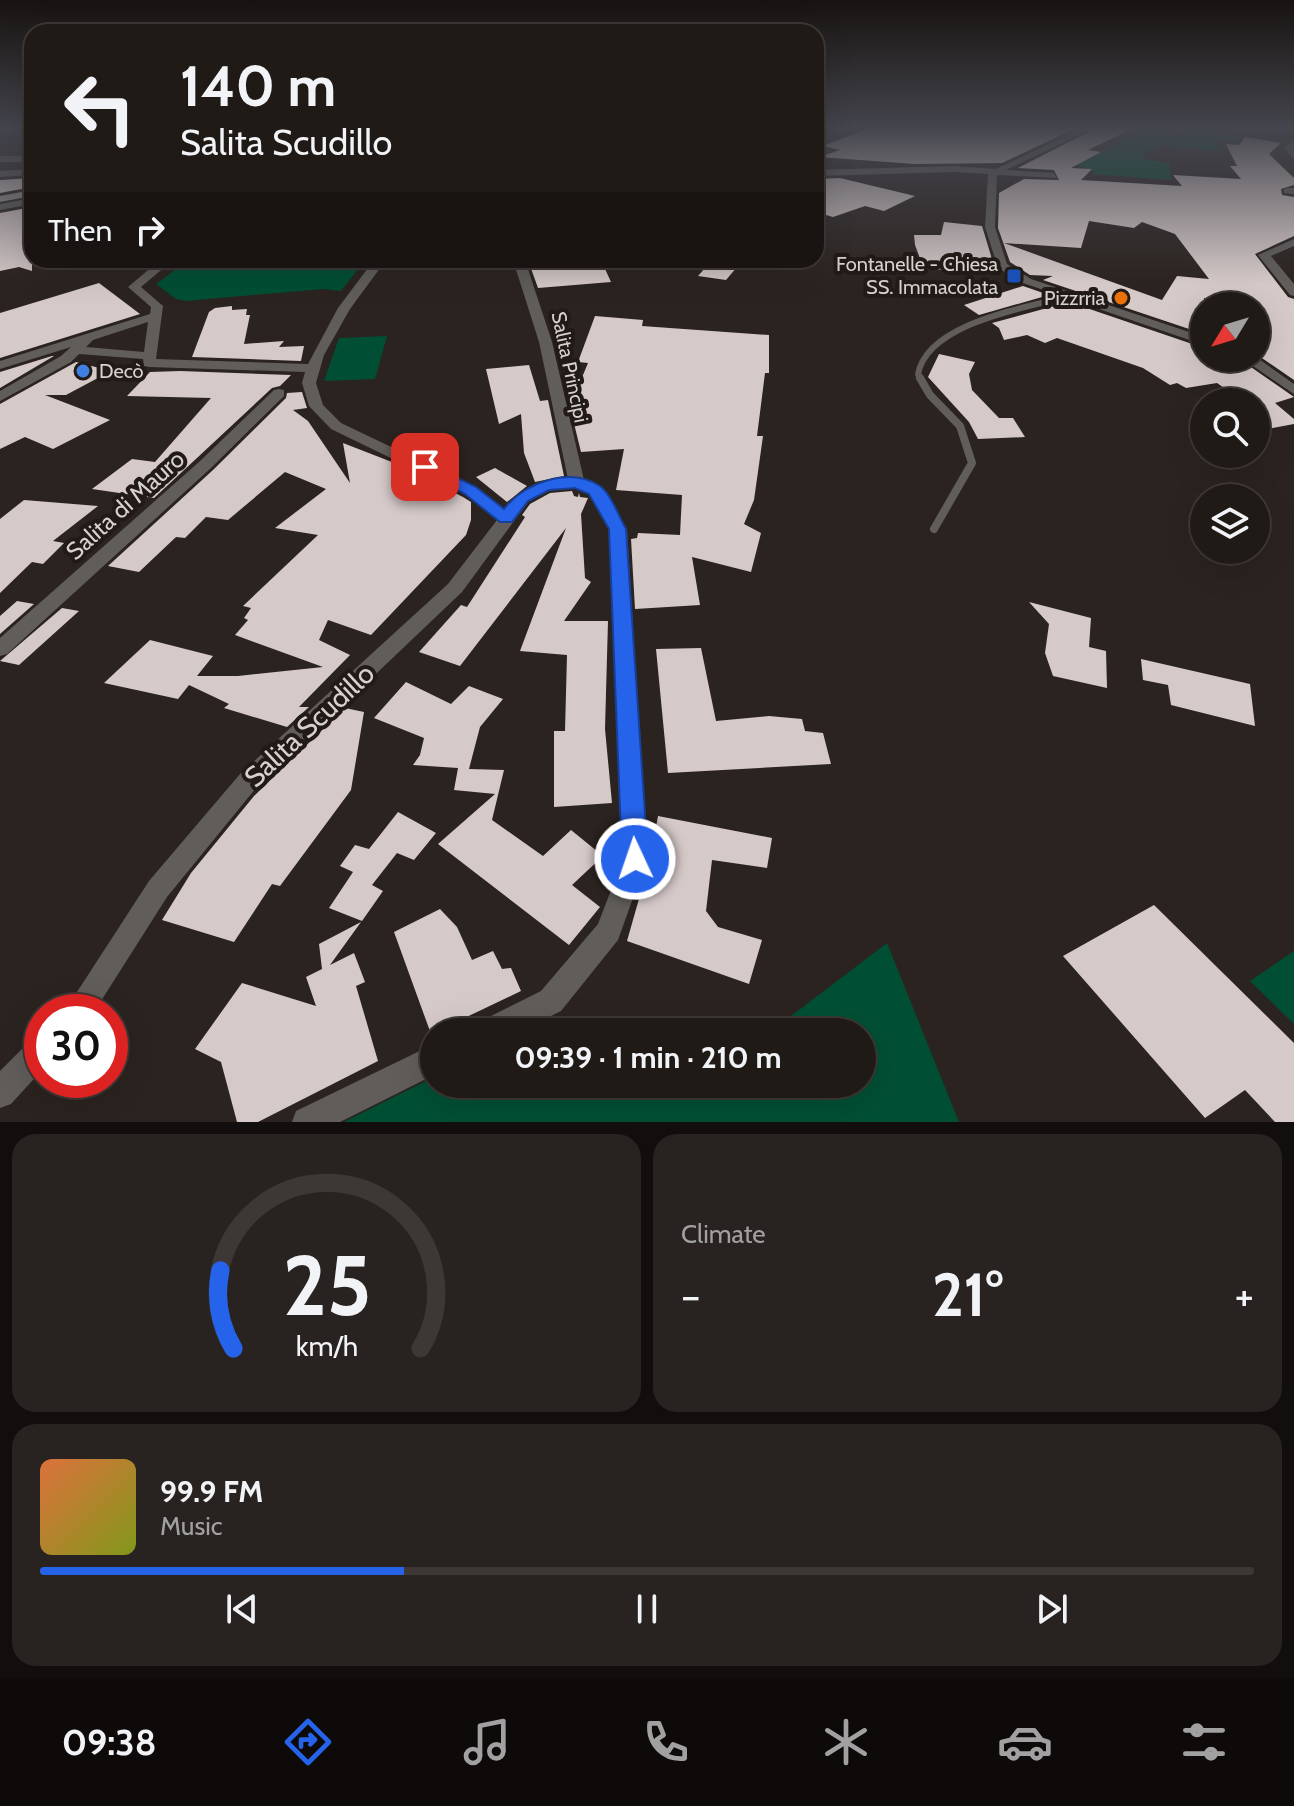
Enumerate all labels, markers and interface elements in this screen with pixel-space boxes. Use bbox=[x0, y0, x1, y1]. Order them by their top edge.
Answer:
text: 140 m bbox=[180, 52, 336, 120]
icon: left bbox=[48, 56, 152, 160]
text: Salita Scudillo bbox=[180, 120, 392, 164]
icon: right bbox=[128, 208, 172, 252]
text: Then bbox=[48, 212, 112, 249]
place label: Fontanelle - Chiesa SS. Immacolata bbox=[836, 252, 998, 299]
marker: Fontanelle - Chiesa SS. Immacolata bbox=[1005, 267, 1023, 285]
place label: Pizzrria bbox=[1044, 286, 1105, 310]
marker: Pizzrria bbox=[1112, 289, 1130, 307]
north arrow bbox=[1190, 292, 1270, 372]
map controls bbox=[1190, 292, 1270, 564]
street label: Salita Principi bbox=[547, 309, 593, 425]
place label: Decò bbox=[99, 359, 144, 383]
marker: Decò bbox=[74, 362, 92, 380]
button: search bbox=[1190, 388, 1270, 468]
pin bbox=[391, 433, 459, 501]
street label: Salita di Mauro bbox=[60, 444, 190, 566]
icon: arrive bbox=[403, 445, 447, 489]
button: layers bbox=[1190, 484, 1270, 564]
street label: Salita Scudillo bbox=[237, 656, 381, 794]
position arrow bbox=[593, 817, 677, 901]
speed limit sign: 30 bbox=[24, 994, 128, 1098]
text: 09:39 · 1 min · 210 m bbox=[514, 1039, 782, 1076]
text: Climate bbox=[681, 1218, 766, 1250]
text: 25 bbox=[282, 1235, 371, 1336]
text: 21° bbox=[932, 1258, 1003, 1331]
text: − bbox=[681, 1269, 700, 1322]
text: + bbox=[1235, 1269, 1254, 1322]
text: km/h bbox=[295, 1328, 358, 1363]
text: 99.9 FM bbox=[160, 1473, 263, 1510]
text: Music bbox=[160, 1510, 223, 1542]
icon: previous bbox=[220, 1587, 264, 1631]
icon: pause bbox=[625, 1587, 669, 1631]
icon: next bbox=[1030, 1587, 1074, 1631]
icon: directions bbox=[280, 1714, 336, 1770]
icon: music bbox=[459, 1714, 515, 1770]
icon: phone bbox=[638, 1714, 694, 1770]
icon: climate bbox=[818, 1714, 874, 1770]
icon: car bbox=[997, 1714, 1053, 1770]
icon: filters bbox=[1176, 1714, 1232, 1770]
text: 09:38 bbox=[62, 1720, 156, 1764]

